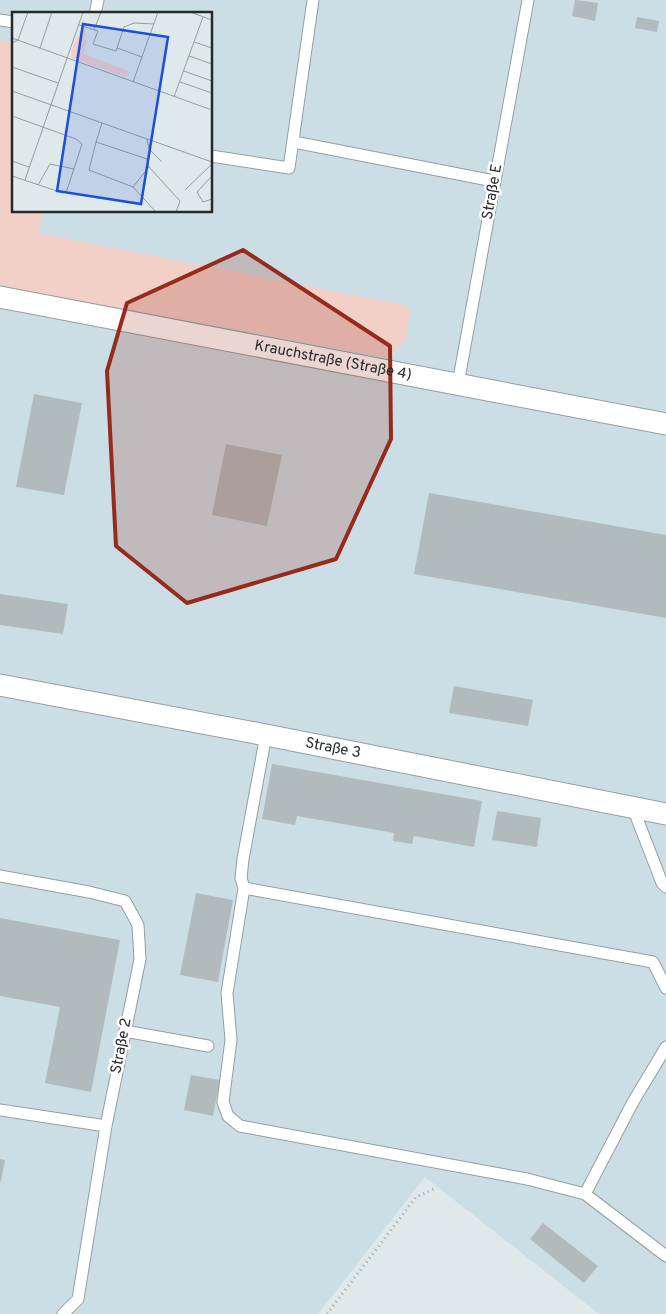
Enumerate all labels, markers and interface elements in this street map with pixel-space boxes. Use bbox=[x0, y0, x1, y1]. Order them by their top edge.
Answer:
inset map bbox=[12, 12, 212, 212]
street label: Straße E bbox=[479, 163, 507, 221]
street label: Krauchstraße (Straße 4) bbox=[253, 336, 413, 385]
street label: Straße 3 bbox=[304, 733, 362, 763]
street label: Straße 2 bbox=[107, 1017, 137, 1075]

